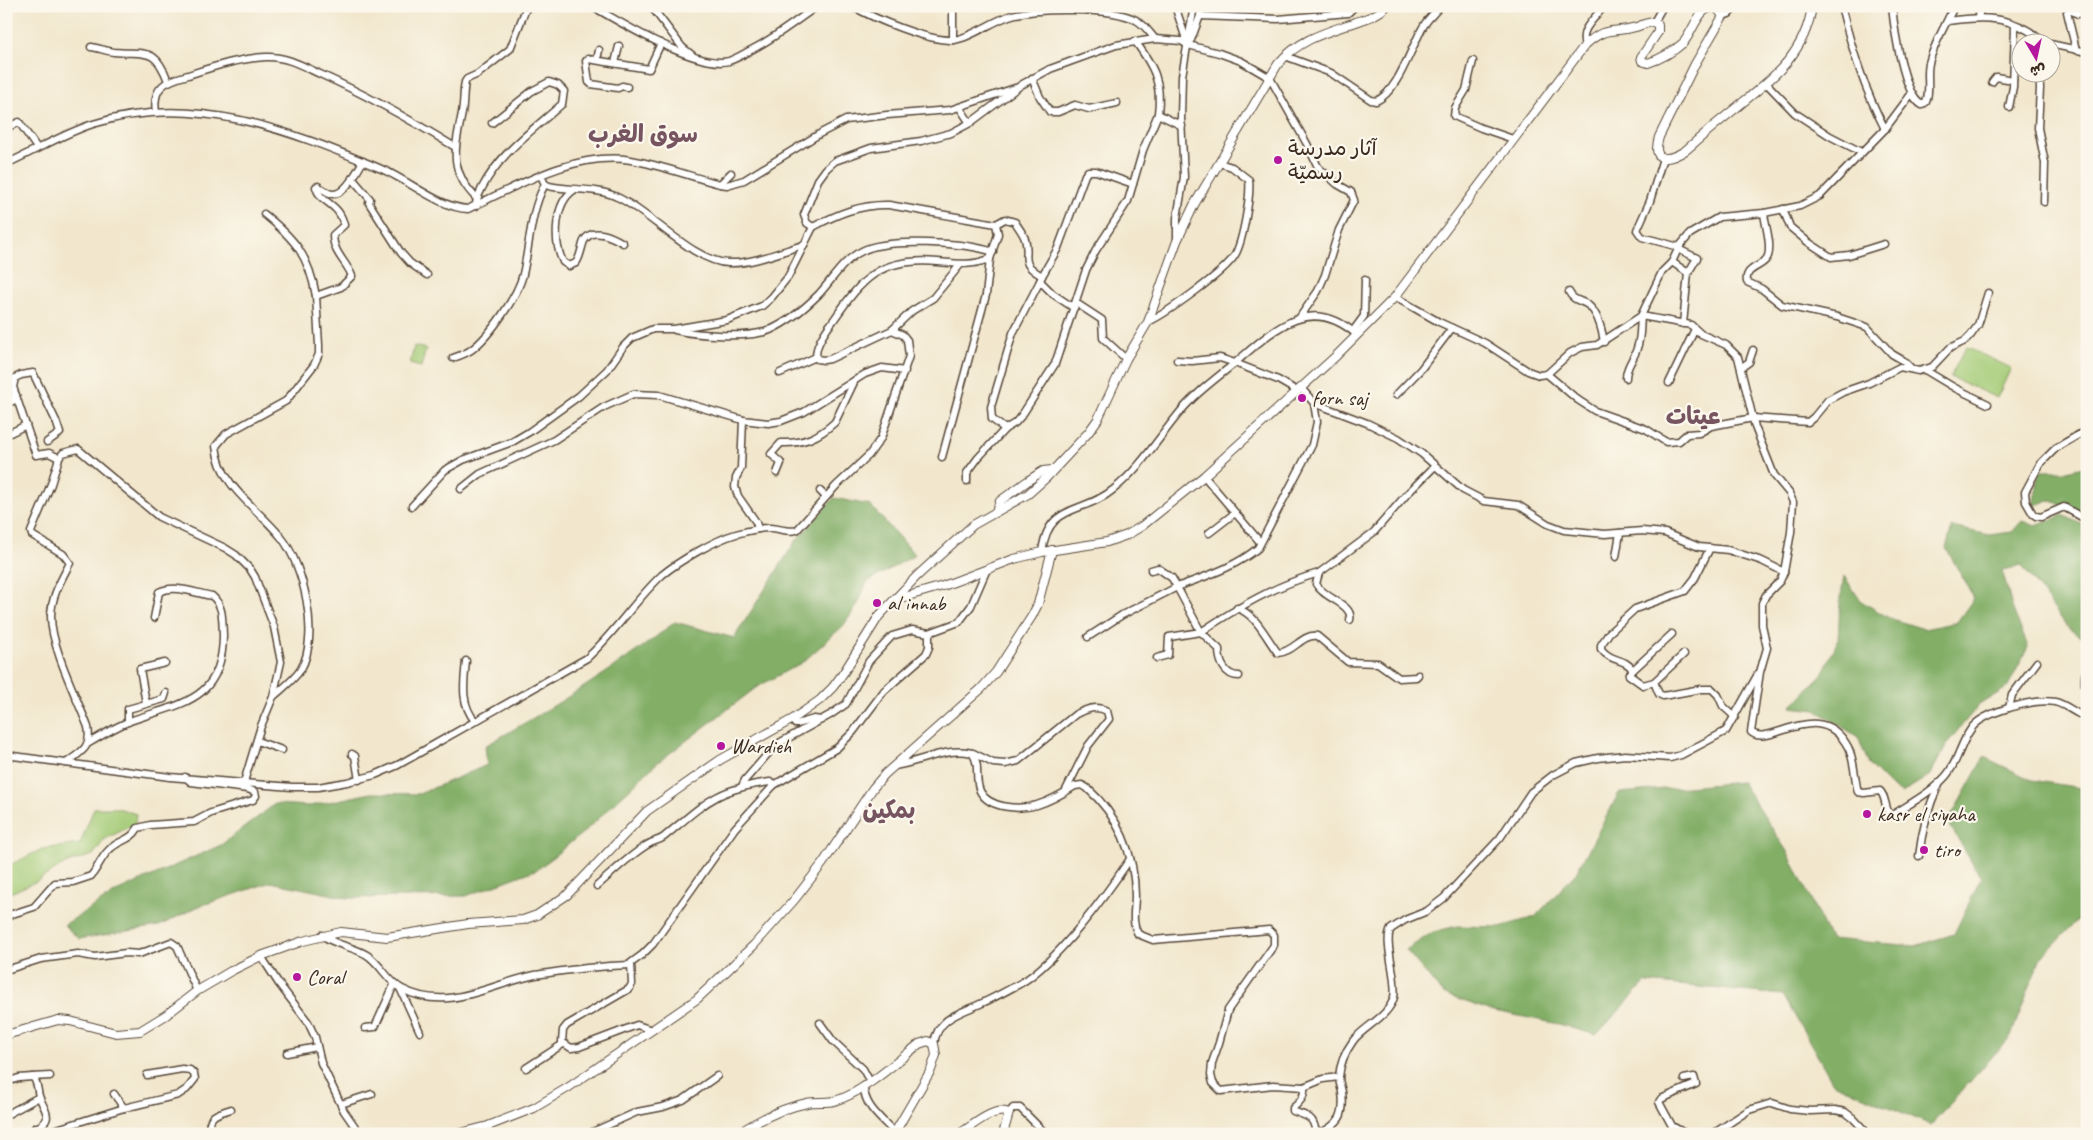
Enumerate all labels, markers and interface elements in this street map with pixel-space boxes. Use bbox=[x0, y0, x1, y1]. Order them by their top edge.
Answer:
north arrow bbox=[2010, 32, 2060, 82]
text: ش bbox=[2029, 61, 2047, 80]
district label: سوق الغرب bbox=[588, 119, 698, 149]
place label: آثار مدرسة رسميّة bbox=[1288, 135, 1377, 185]
marker: آثار مدرسة رسميّة bbox=[1272, 154, 1284, 166]
place label: forn saj bbox=[1312, 385, 1370, 411]
marker: forn saj bbox=[1296, 392, 1308, 404]
district label: عيتات bbox=[1666, 401, 1721, 431]
place label: al innab bbox=[887, 590, 947, 616]
marker: al innab bbox=[871, 597, 883, 609]
place label: Wardieh bbox=[731, 733, 792, 759]
marker: Wardieh bbox=[715, 740, 727, 752]
district label: بمكين bbox=[862, 795, 916, 825]
place label: kasr el siyaha bbox=[1877, 801, 1976, 827]
marker: kasr el siyaha bbox=[1861, 808, 1873, 820]
place label: tiro bbox=[1934, 837, 1963, 863]
marker: tiro bbox=[1918, 844, 1930, 856]
place label: Coral bbox=[307, 964, 347, 990]
marker: Coral bbox=[291, 971, 303, 983]

